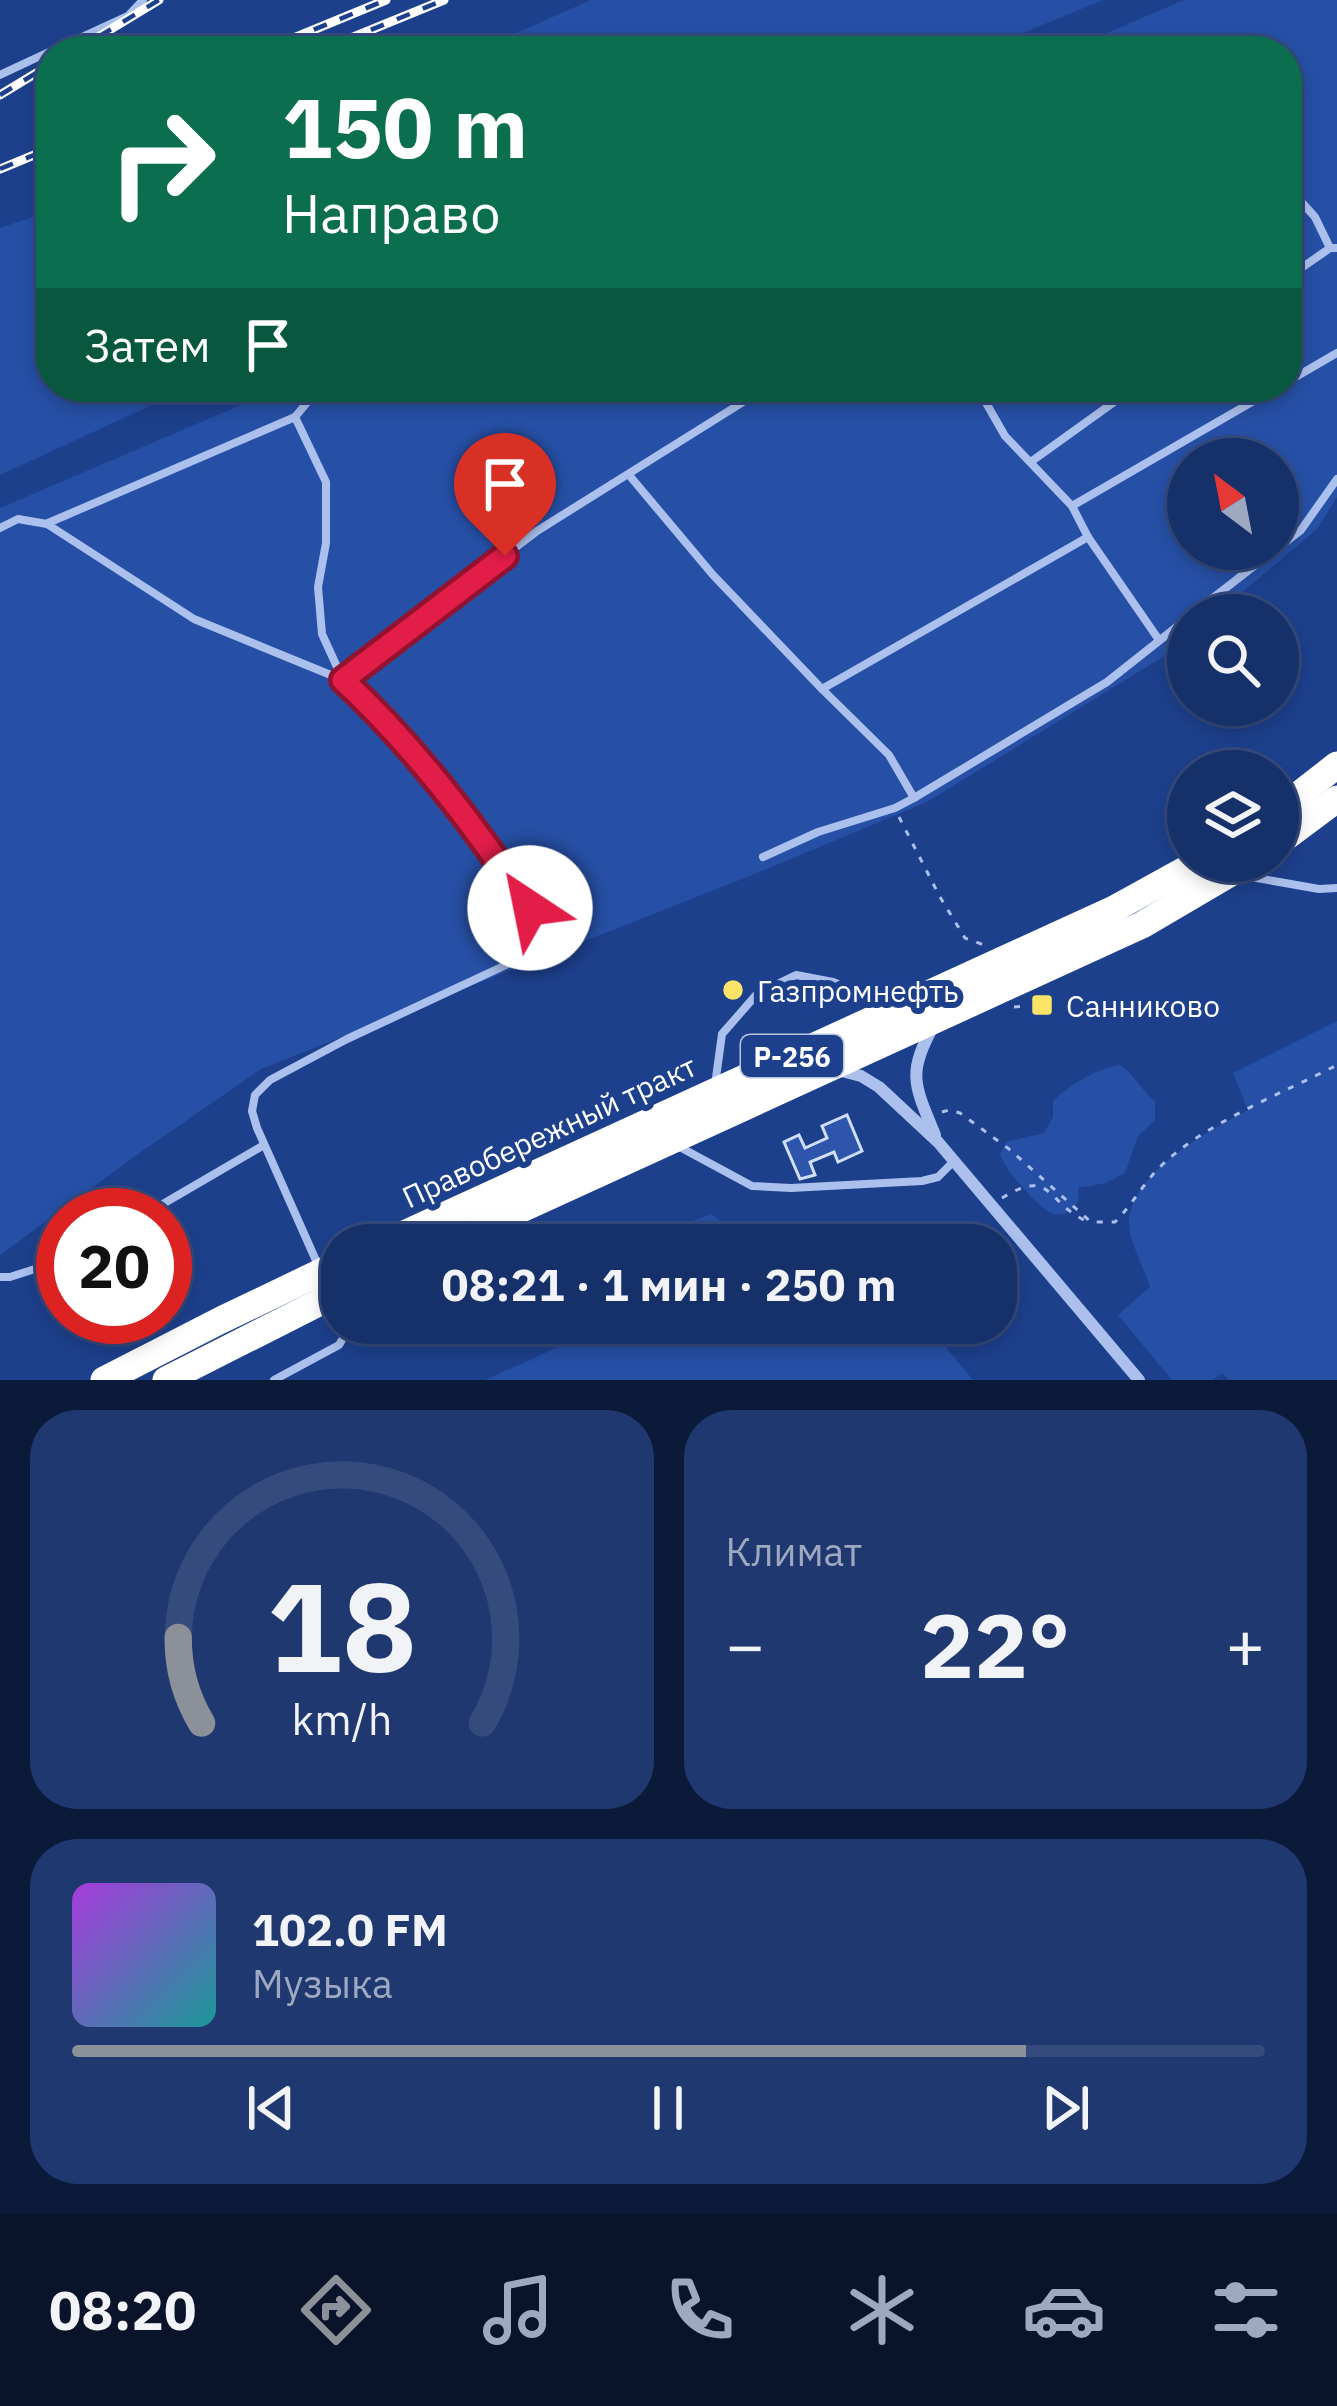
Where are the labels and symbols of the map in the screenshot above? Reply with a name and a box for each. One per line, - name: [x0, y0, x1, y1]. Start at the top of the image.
- pin: [454, 433, 556, 556]
- north arrow: [1167, 438, 1299, 570]
- position arrow: [467, 845, 593, 971]
- place label: Газпромнефть: [757, 971, 959, 1010]
- marker: Газпромнефть: [720, 977, 746, 1003]
- place label: Санниково: [1066, 986, 1220, 1025]
- marker: Санниково: [1029, 992, 1055, 1018]
- road number: Р-256: [741, 1035, 843, 1077]
- street label: Правобережный тракт: [396, 1046, 702, 1216]
- speed limit sign: 20: [36, 1188, 192, 1344]

